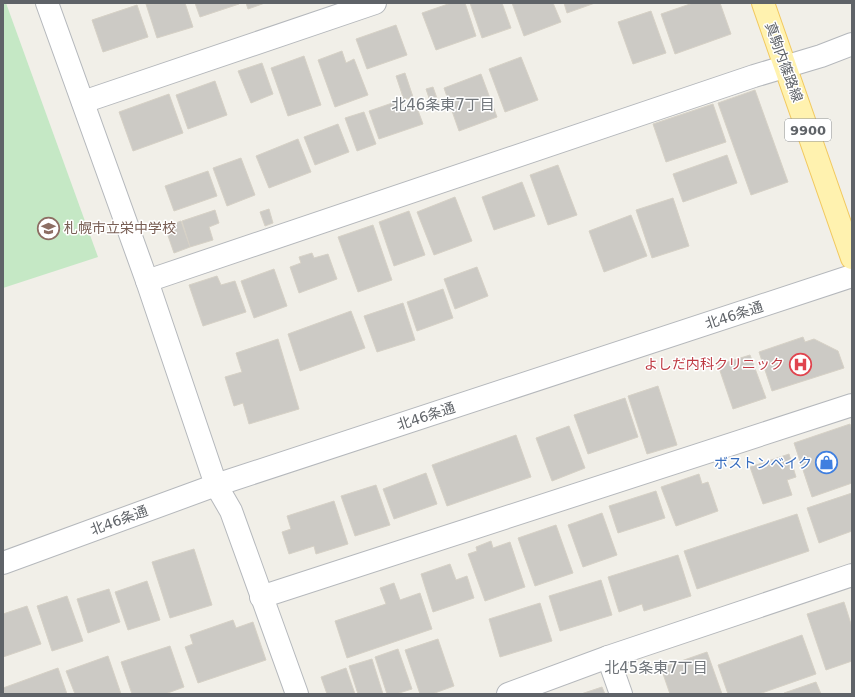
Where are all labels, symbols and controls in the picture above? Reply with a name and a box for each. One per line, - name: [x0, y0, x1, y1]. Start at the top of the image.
- street label: 真駒内篠路線: [762, 20, 806, 104]
- district label: 北46条東7丁目: [391, 96, 495, 114]
- road number: 9900: [785, 119, 831, 141]
- school or university icon: 札幌市立栄中学校: [36, 215, 62, 241]
- place label: 札幌市立栄中学校: [64, 220, 176, 236]
- street label: 北46条通: [703, 298, 765, 332]
- hospital icon: よしだ内科クリニック: [787, 351, 813, 377]
- place label: よしだ内科クリニック: [644, 356, 784, 372]
- street label: 北46条通: [395, 399, 457, 433]
- shop icon: ボストンベイク: [814, 450, 840, 476]
- place label: ボストンベイク: [714, 455, 812, 471]
- street label: 北46条通: [88, 502, 150, 538]
- district label: 北45条東7丁目: [604, 659, 708, 677]

